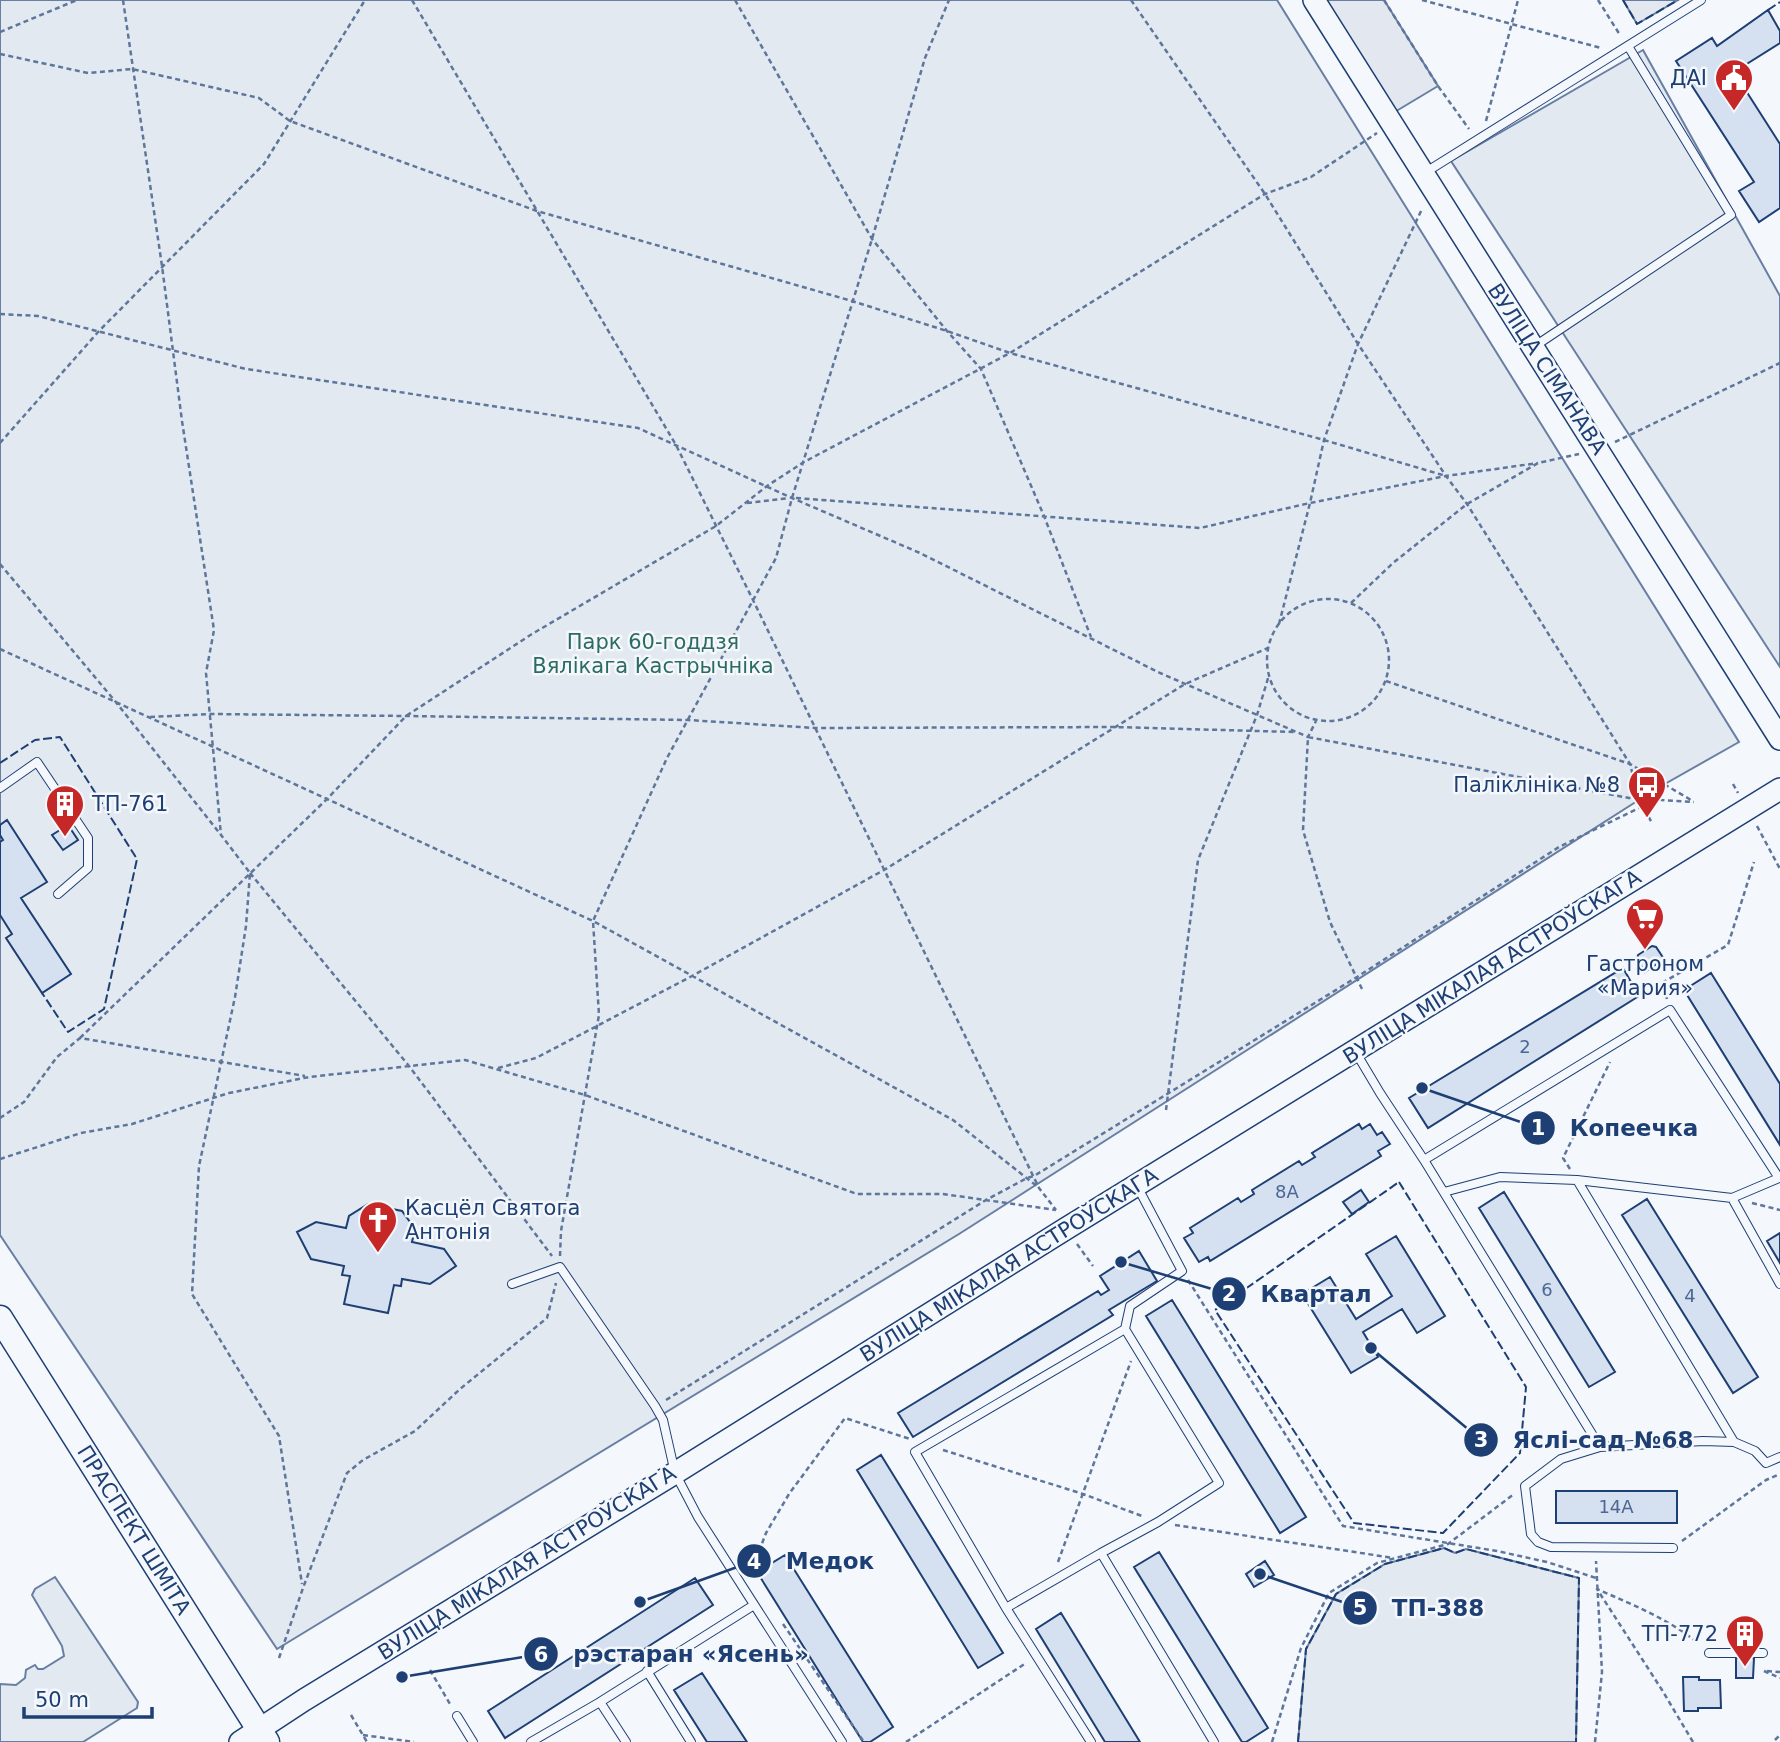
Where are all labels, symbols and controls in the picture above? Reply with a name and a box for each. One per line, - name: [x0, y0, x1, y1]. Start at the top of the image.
- public building icon: ДАІ: [1713, 57, 1755, 112]
- place label: ДАІ: [1670, 66, 1707, 90]
- street label: ВУЛІЦА СІМАНАВА: [1483, 279, 1612, 459]
- park label: Парк 60-годдзя Вялікага Кастрычніка: [532, 630, 774, 678]
- bus stop icon: Паліклініка №8: [1626, 764, 1668, 819]
- place label: Паліклініка №8: [1453, 773, 1620, 797]
- building icon: ТП-761: [44, 783, 86, 838]
- place label: ТП-761: [91, 792, 168, 816]
- street label: ВУЛІЦА МІКАЛАЯ АСТРОЎСКАГА: [1338, 864, 1646, 1069]
- supermarket icon: Гастроном «Мария»: [1624, 896, 1666, 951]
- place label: Гастроном «Мария»: [1586, 952, 1704, 1000]
- house number: 2: [1519, 1036, 1531, 1057]
- callout: Копеечка: [1520, 1106, 1712, 1150]
- text: Копеечка: [1570, 1115, 1698, 1141]
- text: 1: [1531, 1116, 1545, 1140]
- street label: ВУЛІЦА МІКАЛАЯ АСТРОЎСКАГА: [855, 1162, 1163, 1367]
- house number: 8А: [1275, 1181, 1300, 1202]
- place label: Касцёл Святога Антонія: [405, 1196, 580, 1244]
- church icon: Касцёл Святога Антонія: [357, 1199, 399, 1254]
- callout: Квартал: [1211, 1272, 1385, 1316]
- house number: 6: [1541, 1279, 1553, 1300]
- text: Квартал: [1260, 1281, 1372, 1307]
- text: 2: [1222, 1282, 1236, 1306]
- house number: 4: [1684, 1285, 1696, 1306]
- callout: Яслі-сад №68: [1463, 1418, 1707, 1462]
- text: Яслі-сад №68: [1512, 1427, 1694, 1453]
- text: 3: [1474, 1428, 1488, 1452]
- street label: ПРАСПЕКТ ШМІТА: [72, 1441, 196, 1620]
- street label: ВУЛІЦА МІКАЛАЯ АСТРОЎСКАГА: [373, 1460, 681, 1665]
- house number: 14А: [1598, 1496, 1634, 1517]
- callout: Медок: [737, 1539, 888, 1583]
- text: Медок: [786, 1548, 875, 1574]
- text: 4: [747, 1550, 761, 1574]
- callout: ТП-388: [1343, 1586, 1498, 1630]
- text: ТП-388: [1392, 1595, 1484, 1621]
- text: 5: [1353, 1596, 1367, 1620]
- building icon: ТП-772: [1724, 1613, 1766, 1668]
- place label: ТП-772: [1641, 1622, 1718, 1646]
- callout: рэстаран «Ясень»: [524, 1632, 823, 1676]
- text: рэстаран «Ясень»: [573, 1641, 809, 1667]
- text: 6: [534, 1643, 548, 1667]
- scale bar: [24, 1676, 152, 1720]
- text: 50 m: [35, 1688, 89, 1712]

